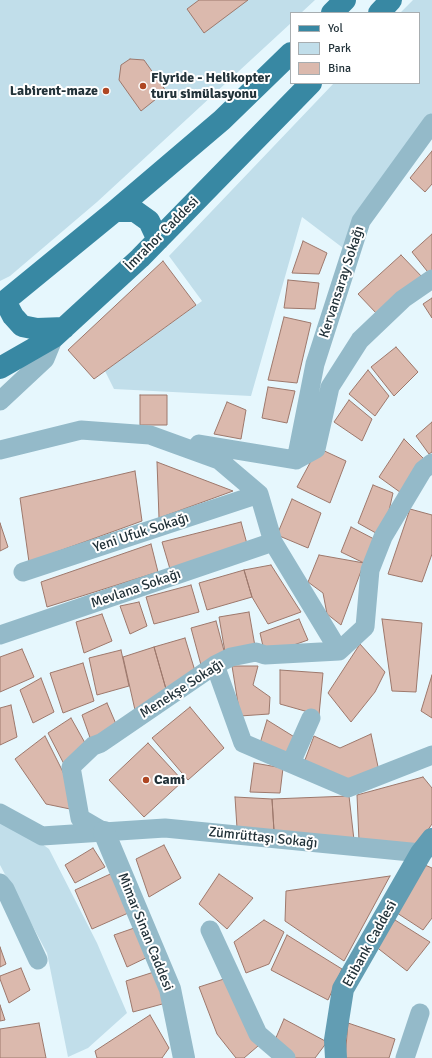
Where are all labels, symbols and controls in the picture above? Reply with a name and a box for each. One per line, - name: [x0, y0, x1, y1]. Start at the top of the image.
- legend: [290, 12, 420, 84]
- text: Yol: [328, 21, 343, 36]
- text: Park: [328, 41, 351, 56]
- text: Bina: [328, 61, 351, 76]
- place label: Flyride - Helikopter turu simülasyonu: [151, 70, 270, 102]
- marker: Flyride - Helikopter turu simülasyonu: [138, 81, 148, 91]
- place label: Labirent-maze: [10, 83, 98, 99]
- marker: Labirent-maze: [101, 86, 111, 96]
- street label: İmrahor Caddesi: [122, 194, 202, 274]
- street label: Kervansaray Sokağı: [316, 224, 368, 340]
- street label: Yeni Ufuk Sokağı: [91, 510, 191, 556]
- street label: Mevlana Sokağı: [89, 566, 183, 612]
- street label: Menekşe Sokağı: [137, 656, 227, 722]
- place label: Cami: [154, 772, 185, 788]
- marker: Cami: [141, 775, 151, 785]
- street label: Zümrüttaşı Sokağı: [208, 824, 318, 852]
- street label: Mimar Sinan Caddesi: [114, 871, 176, 993]
- street label: Etibank Caddesi: [339, 898, 401, 990]

